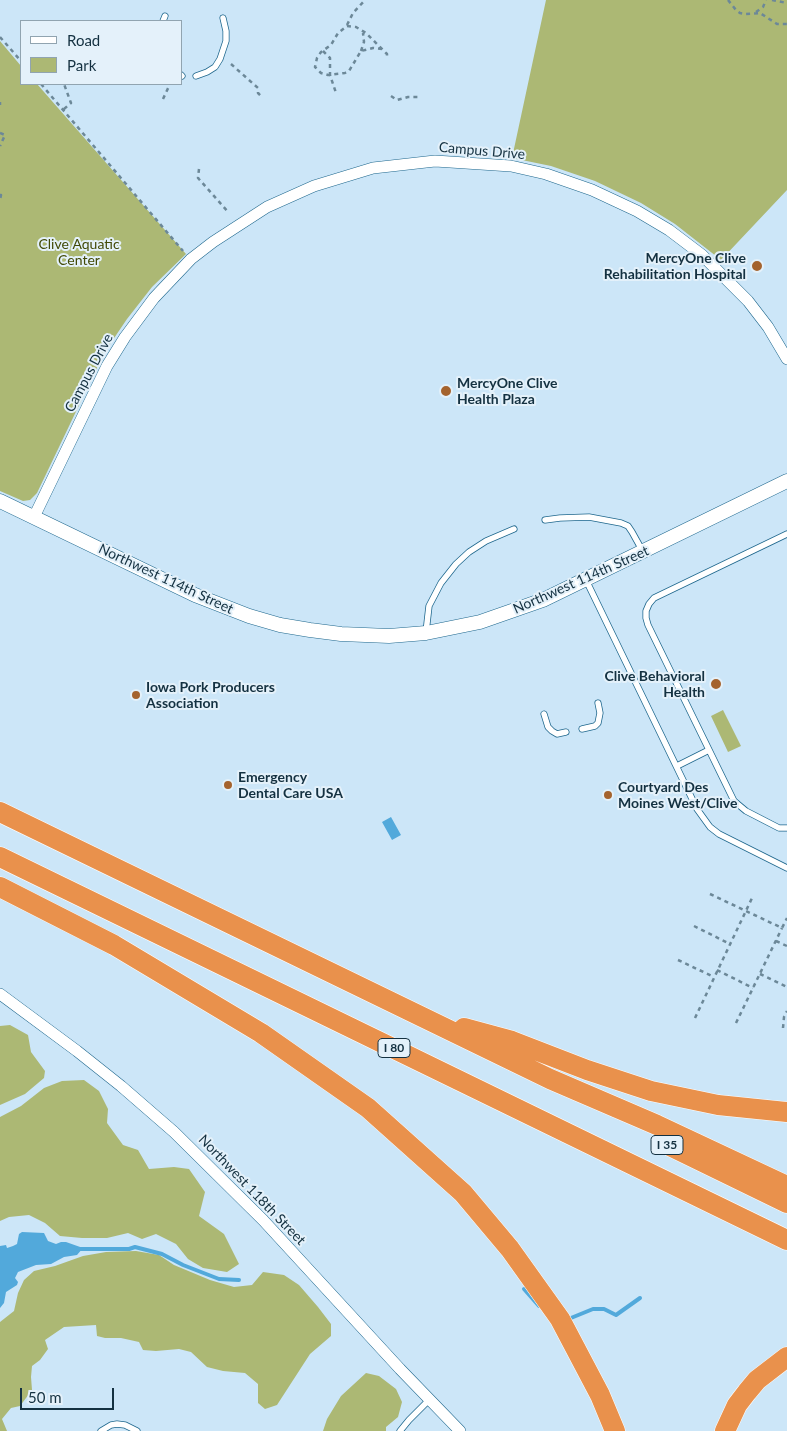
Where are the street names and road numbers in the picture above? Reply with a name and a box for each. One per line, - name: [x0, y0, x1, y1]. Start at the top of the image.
- street label: Campus Drive: [438, 139, 526, 163]
- street label: Campus Drive: [61, 331, 117, 415]
- street label: Northwest 114th Street: [96, 540, 236, 618]
- street label: Northwest 114th Street: [510, 542, 652, 618]
- road number: I 80: [378, 1038, 410, 1058]
- street label: Northwest 118th Street: [195, 1131, 309, 1249]
- road number: I 35: [651, 1136, 683, 1154]

